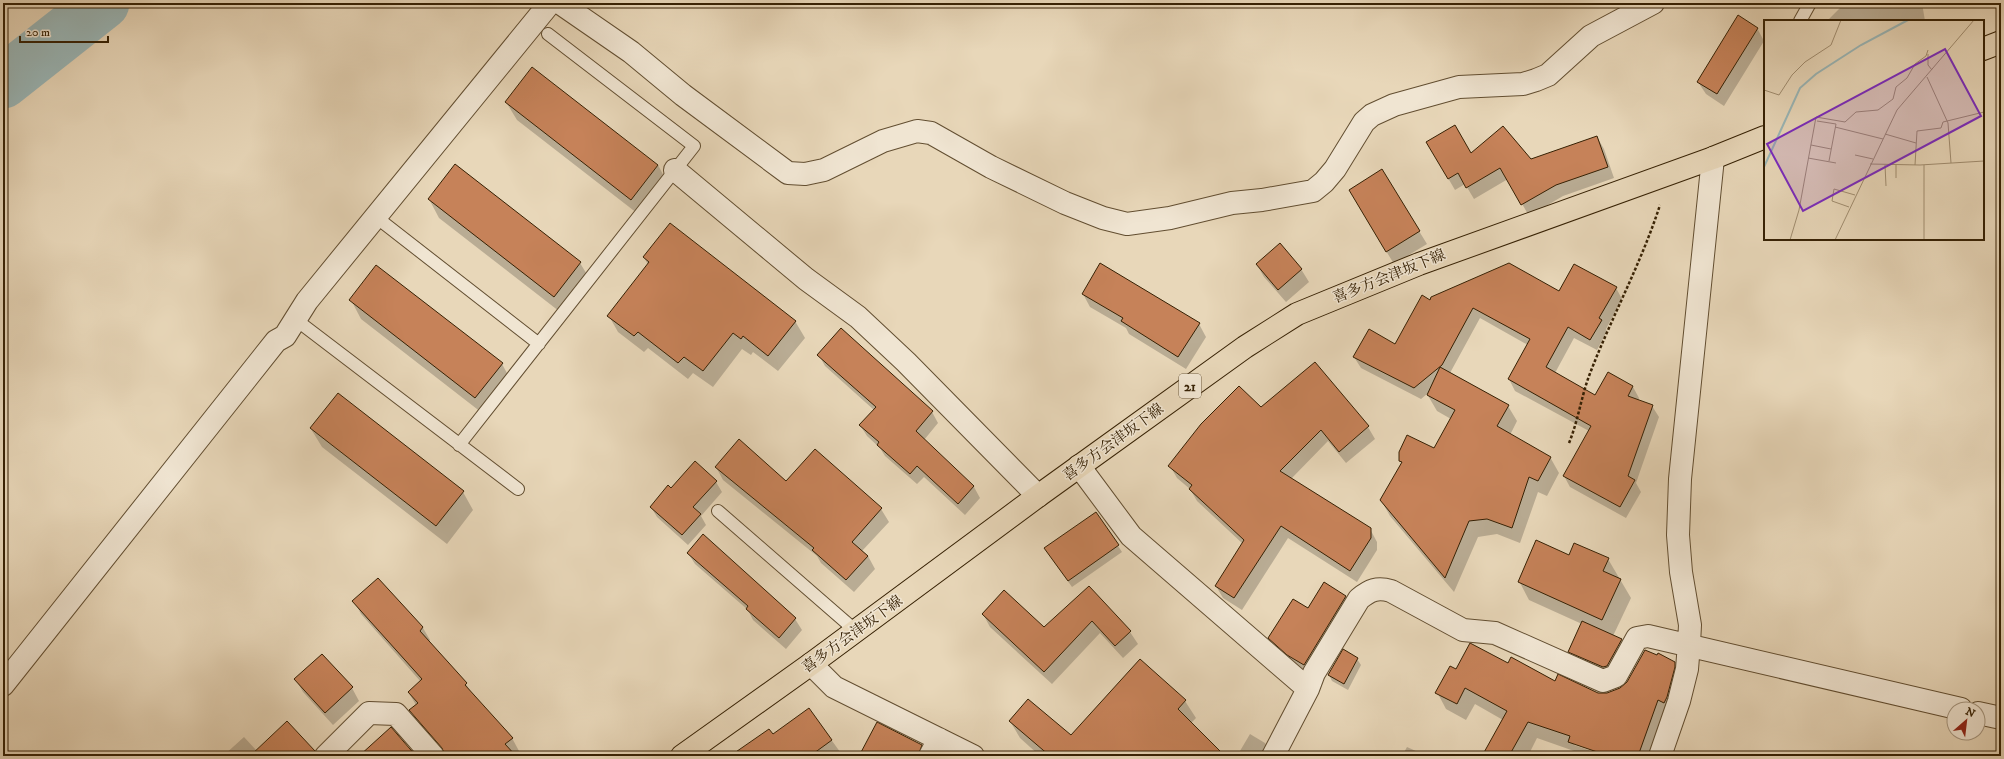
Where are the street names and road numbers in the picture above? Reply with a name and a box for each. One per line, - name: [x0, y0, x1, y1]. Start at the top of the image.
- street label: 喜多方会津坂下線: [1330, 245, 1448, 308]
- road number: 21: [1179, 374, 1201, 398]
- street label: 喜多方会津坂下線: [1059, 399, 1167, 485]
- street label: 喜多方会津坂下線: [798, 591, 906, 677]

